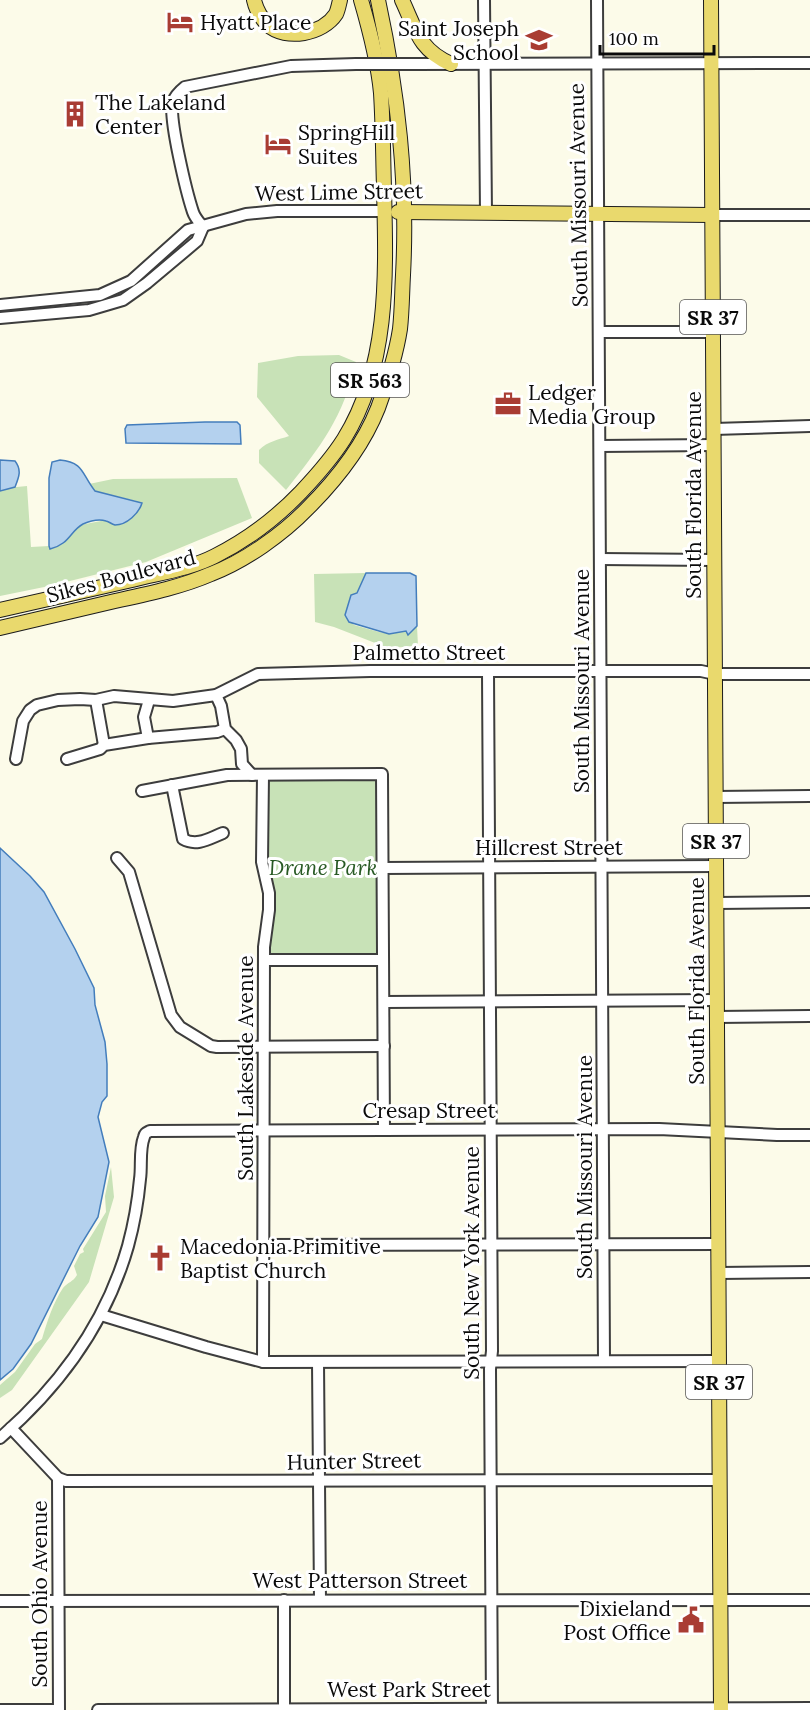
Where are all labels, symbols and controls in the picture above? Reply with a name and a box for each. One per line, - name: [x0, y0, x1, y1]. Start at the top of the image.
- hotel icon: Hyatt Place: [165, 7, 195, 37]
- place label: Hyatt Place: [200, 9, 311, 36]
- place label: Saint Joseph School: [398, 15, 519, 66]
- scale bar: [600, 18, 714, 56]
- school or university icon: Saint Joseph School: [524, 25, 554, 55]
- text: 100 m: [609, 27, 659, 50]
- street label: South Missouri Avenue: [563, 83, 593, 307]
- place label: The Lakeland Center: [95, 89, 226, 140]
- building icon: The Lakeland Center: [60, 99, 90, 129]
- place label: SpringHill Suites: [298, 119, 395, 170]
- hotel icon: SpringHill Suites: [263, 129, 293, 159]
- street label: West Lime Street: [255, 177, 424, 207]
- road number: SR 37: [680, 300, 746, 334]
- road number: SR 563: [331, 363, 409, 397]
- place label: Ledger Media Group: [528, 379, 656, 430]
- office icon: Ledger Media Group: [493, 389, 523, 419]
- street label: South Florida Avenue: [680, 391, 707, 599]
- street label: Sikes Boulevard: [44, 543, 198, 609]
- street label: South Missouri Avenue: [568, 569, 595, 793]
- street label: Palmetto Street: [353, 639, 506, 666]
- road number: SR 37: [683, 824, 749, 858]
- street label: Hillcrest Street: [475, 834, 624, 861]
- park label: Drane Park: [269, 854, 377, 881]
- street label: South Florida Avenue: [683, 877, 710, 1085]
- street label: South Lakeside Avenue: [232, 955, 259, 1181]
- street label: South Missouri Avenue: [571, 1055, 598, 1279]
- street label: Cresap Street: [362, 1097, 496, 1124]
- street label: South New York Avenue: [458, 1146, 485, 1380]
- place label: Macedonia Primitive Baptist Church: [180, 1233, 381, 1284]
- church icon: Macedonia Primitive Baptist Church: [145, 1243, 175, 1273]
- road number: SR 37: [686, 1365, 752, 1399]
- street label: Hunter Street: [286, 1446, 422, 1476]
- street label: South Ohio Avenue: [26, 1500, 53, 1688]
- street label: West Patterson Street: [253, 1567, 468, 1594]
- place label: Dixieland Post Office: [563, 1595, 671, 1646]
- public building icon: Dixieland Post Office: [676, 1605, 706, 1635]
- street label: West Park Street: [327, 1676, 492, 1703]

